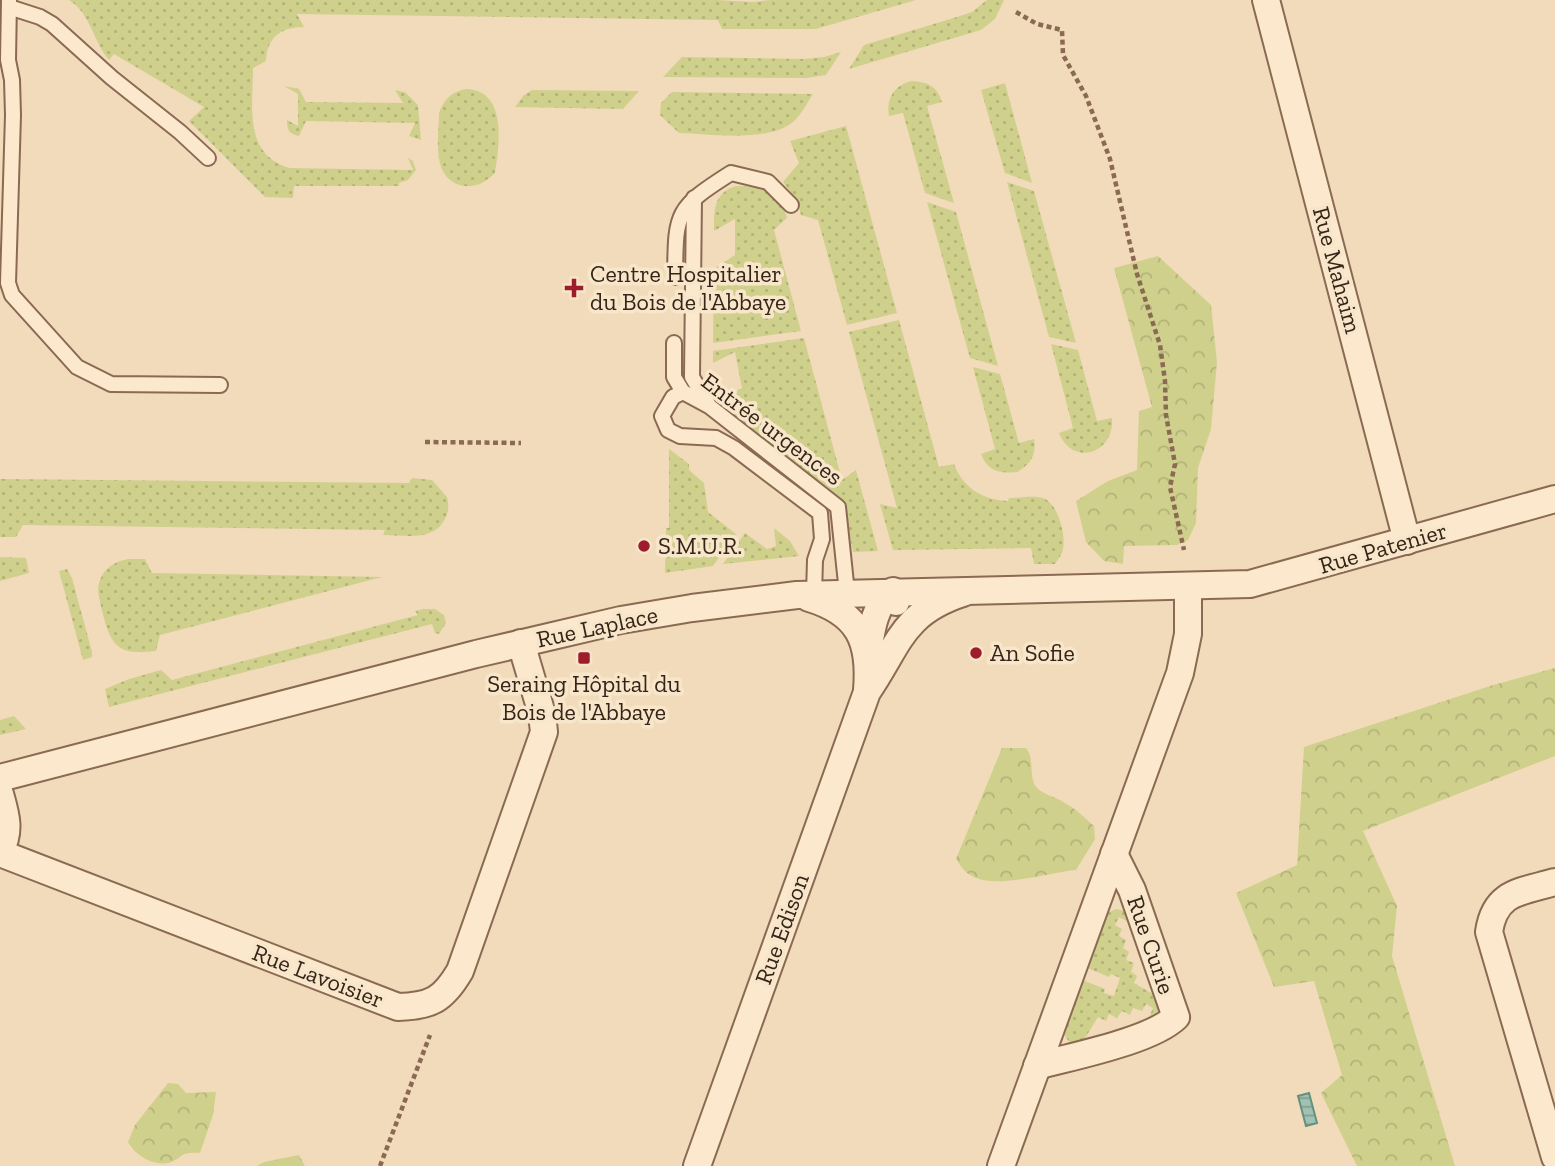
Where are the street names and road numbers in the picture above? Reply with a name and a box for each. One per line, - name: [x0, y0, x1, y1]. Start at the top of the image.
- street label: Rue Mahaim: [1307, 203, 1368, 337]
- street label: Entrée urgences: [696, 366, 849, 491]
- street label: Rue Patenier: [1315, 515, 1450, 580]
- street label: Rue Laplace: [534, 600, 660, 654]
- street label: Rue Edison: [748, 869, 815, 988]
- street label: Rue Curie: [1121, 892, 1182, 998]
- street label: Rue Lavoisier: [248, 937, 388, 1014]

